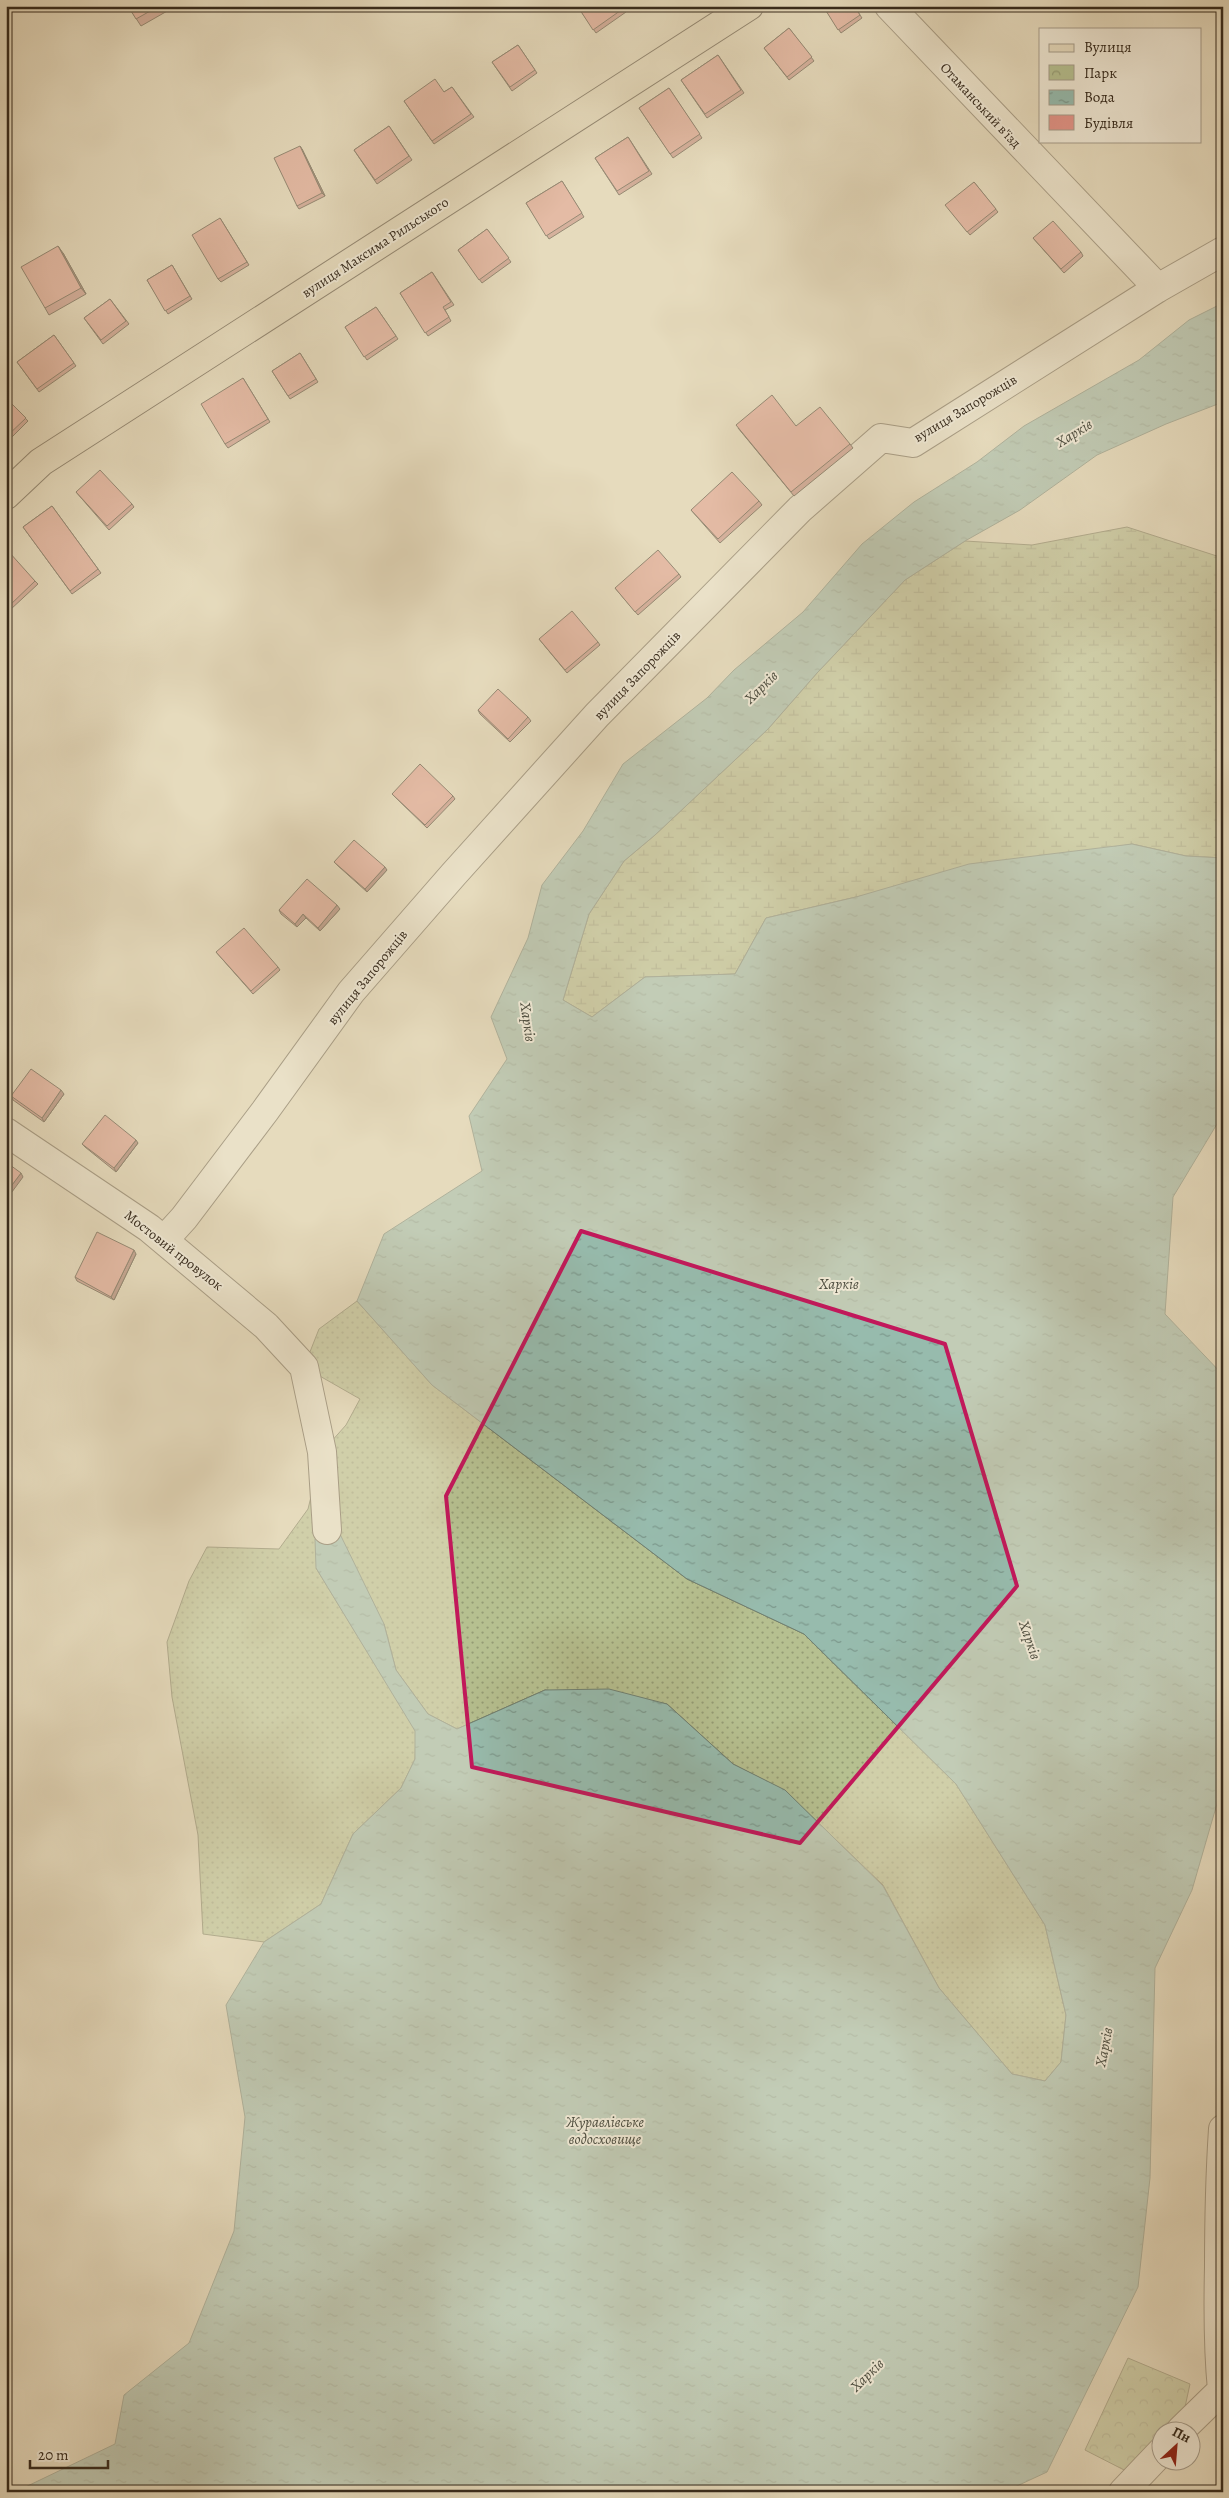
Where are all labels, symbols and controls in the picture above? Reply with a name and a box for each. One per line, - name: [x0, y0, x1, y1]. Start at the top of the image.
- legend: [1039, 28, 1202, 142]
- text: Вулиця: [1084, 37, 1131, 57]
- street label: Отаманський в'їзд: [936, 58, 1025, 152]
- text: Парк: [1084, 63, 1117, 83]
- text: Вода: [1084, 87, 1115, 107]
- text: Будівля: [1084, 113, 1133, 133]
- street label: вулиця Максима Рильського: [298, 193, 452, 302]
- street label: вулиця Запорожців: [910, 370, 1021, 447]
- water label: Харків: [1051, 414, 1096, 453]
- street label: вулиця Запорожців: [590, 626, 685, 724]
- water label: Харків: [739, 666, 782, 709]
- street label: вулиця Запорожців: [323, 925, 412, 1029]
- water label: Харків: [515, 1000, 541, 1043]
- street label: Мостовий провулок: [120, 1206, 227, 1295]
- water label: Харків: [818, 1274, 859, 1294]
- water label: Харків: [1014, 1617, 1046, 1662]
- water label: Харків: [1090, 2025, 1118, 2069]
- water label: Журавлівське водосховище: [565, 2112, 645, 2149]
- water label: Харків: [845, 2354, 888, 2397]
- north arrow: [1152, 2420, 1202, 2470]
- text: Пн: [1169, 2422, 1194, 2447]
- scale bar: [30, 2438, 108, 2470]
- text: 20 m: [38, 2445, 69, 2465]

